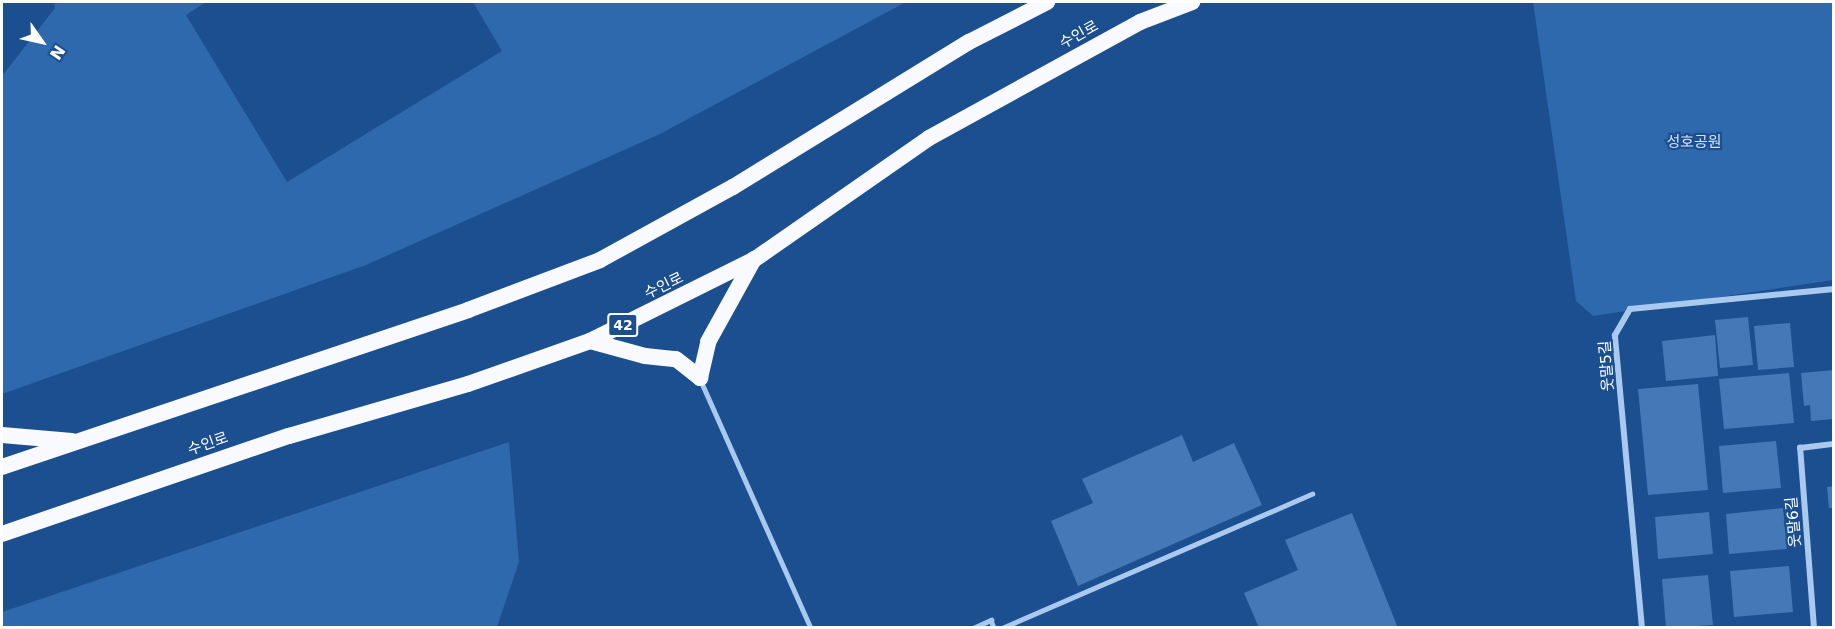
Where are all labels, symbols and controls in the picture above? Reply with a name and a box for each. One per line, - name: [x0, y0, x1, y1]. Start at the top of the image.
- north arrow: [12, 12, 72, 72]
- street label: 수인로: [1057, 17, 1101, 53]
- text: N: [46, 41, 69, 63]
- park label: 성호공원: [1666, 134, 1722, 152]
- street label: 수인로: [641, 269, 687, 303]
- road number: 42: [606, 314, 640, 336]
- street label: 웃말5길: [1596, 340, 1618, 392]
- street label: 수인로: [185, 429, 231, 459]
- street label: 웃말6길: [1783, 496, 1805, 548]

